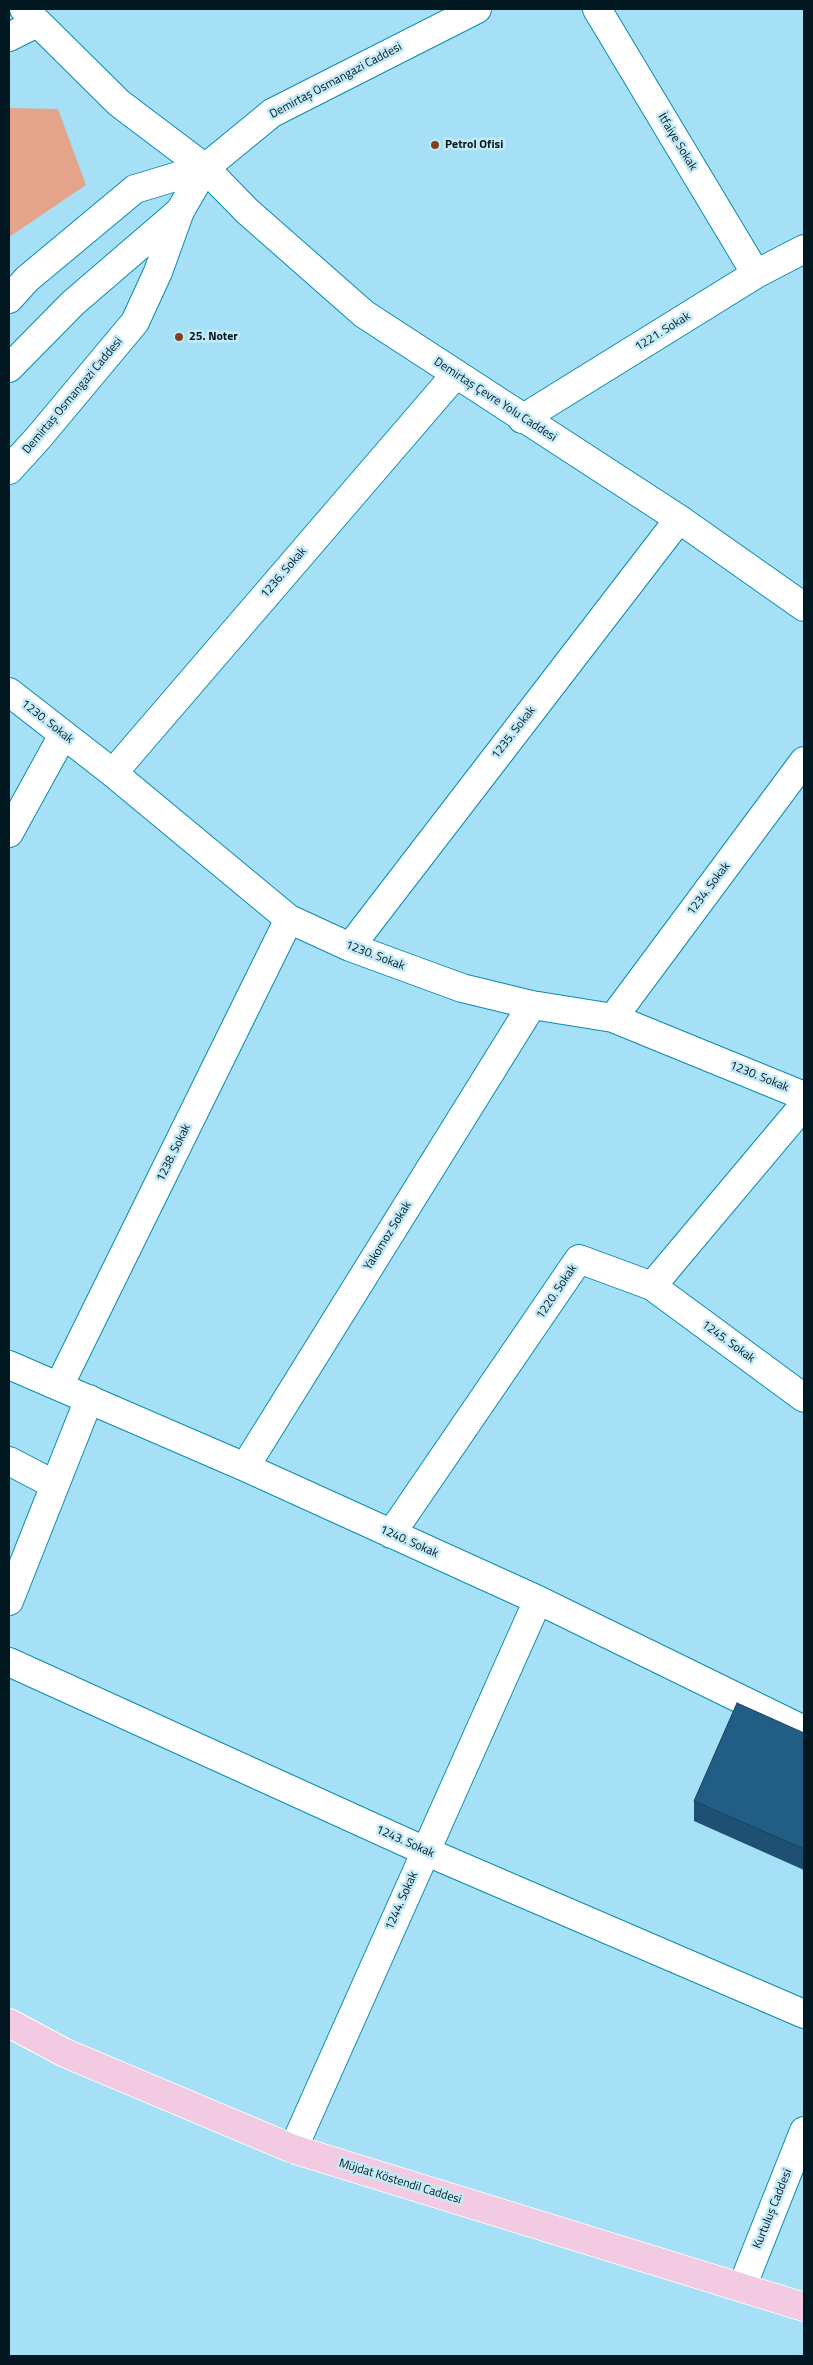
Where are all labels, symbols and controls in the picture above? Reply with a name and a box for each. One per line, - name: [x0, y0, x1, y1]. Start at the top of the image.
- street label: Demirtaş Osmangazi Caddesi: [268, 40, 404, 122]
- street label: İtfaiye Sokak: [654, 111, 700, 173]
- place label: Petrol Ofisi: [445, 138, 503, 152]
- marker: Petrol Ofisi: [429, 139, 441, 151]
- street label: 1221. Sokak: [633, 309, 693, 355]
- place label: 25. Noter: [189, 330, 238, 344]
- marker: 25. Noter: [173, 331, 185, 343]
- street label: Demirtaş Osmangazi Caddesi: [20, 335, 126, 457]
- street label: Demirtaş Çevre Yolu Caddesi: [431, 355, 559, 445]
- street label: 1236. Sokak: [258, 545, 310, 601]
- street label: 1230. Sokak: [18, 697, 76, 747]
- street label: 1235. Sokak: [489, 704, 539, 762]
- street label: 1234. Sokak: [684, 860, 734, 918]
- street label: 1230. Sokak: [343, 938, 407, 974]
- street label: 1230. Sokak: [727, 1059, 791, 1095]
- street label: 1238. Sokak: [154, 1122, 194, 1184]
- street label: Yakomoz Sokak: [361, 1199, 415, 1273]
- street label: 1220. Sokak: [534, 1262, 580, 1322]
- street label: 1245. Sokak: [699, 1318, 757, 1366]
- street label: 1240. Sokak: [378, 1523, 440, 1561]
- street label: 1243. Sokak: [374, 1823, 436, 1861]
- street label: 1244. Sokak: [383, 1870, 421, 1932]
- street label: Müjdat Köstendil Caddesi: [337, 2156, 463, 2208]
- street label: Kurtuluş Caddesi: [750, 2167, 796, 2251]

